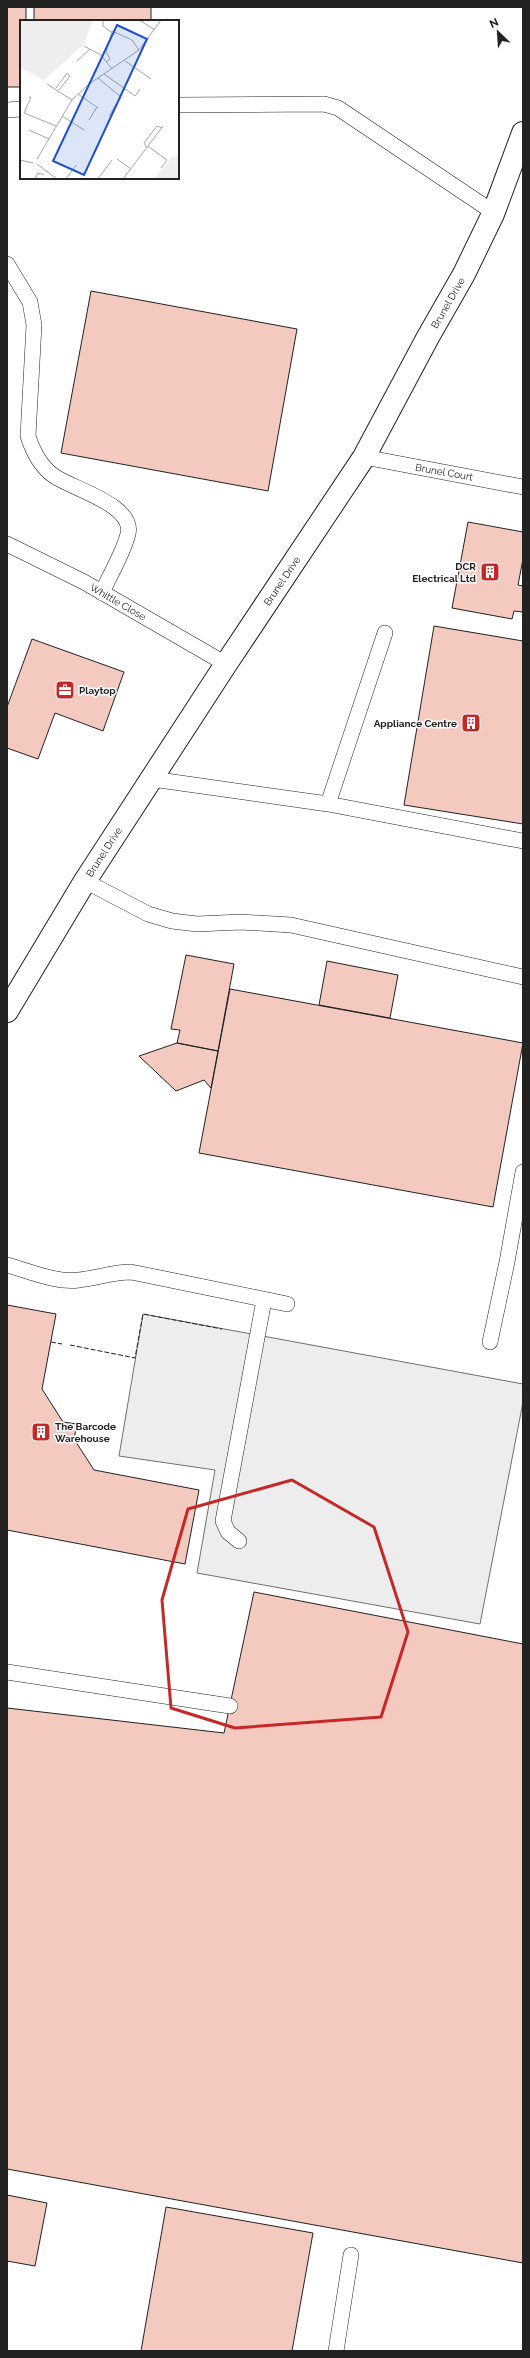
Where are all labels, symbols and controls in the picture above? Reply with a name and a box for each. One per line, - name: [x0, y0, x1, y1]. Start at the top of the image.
- north arrow: [478, 12, 518, 52]
- text: N: [487, 16, 501, 31]
- inset map: [20, 20, 179, 179]
- street label: Brunel Drive: [429, 276, 467, 330]
- street label: Brunel Court: [414, 462, 474, 483]
- street label: Brunel Drive: [262, 554, 302, 608]
- place label: DCR Electrical Ltd: [412, 561, 477, 584]
- building icon: DCR Electrical Ltd: [479, 561, 501, 583]
- street label: Whittle Close: [88, 582, 148, 622]
- office icon: Playtop: [54, 679, 76, 701]
- place label: Playtop: [79, 685, 116, 696]
- building icon: Appliance Centre: [460, 712, 482, 734]
- place label: Appliance Centre: [374, 718, 457, 729]
- street label: Brunel Drive: [84, 825, 124, 879]
- building icon: The Barcode Warehouse: [30, 1421, 52, 1443]
- place label: The Barcode Warehouse: [55, 1421, 116, 1444]

